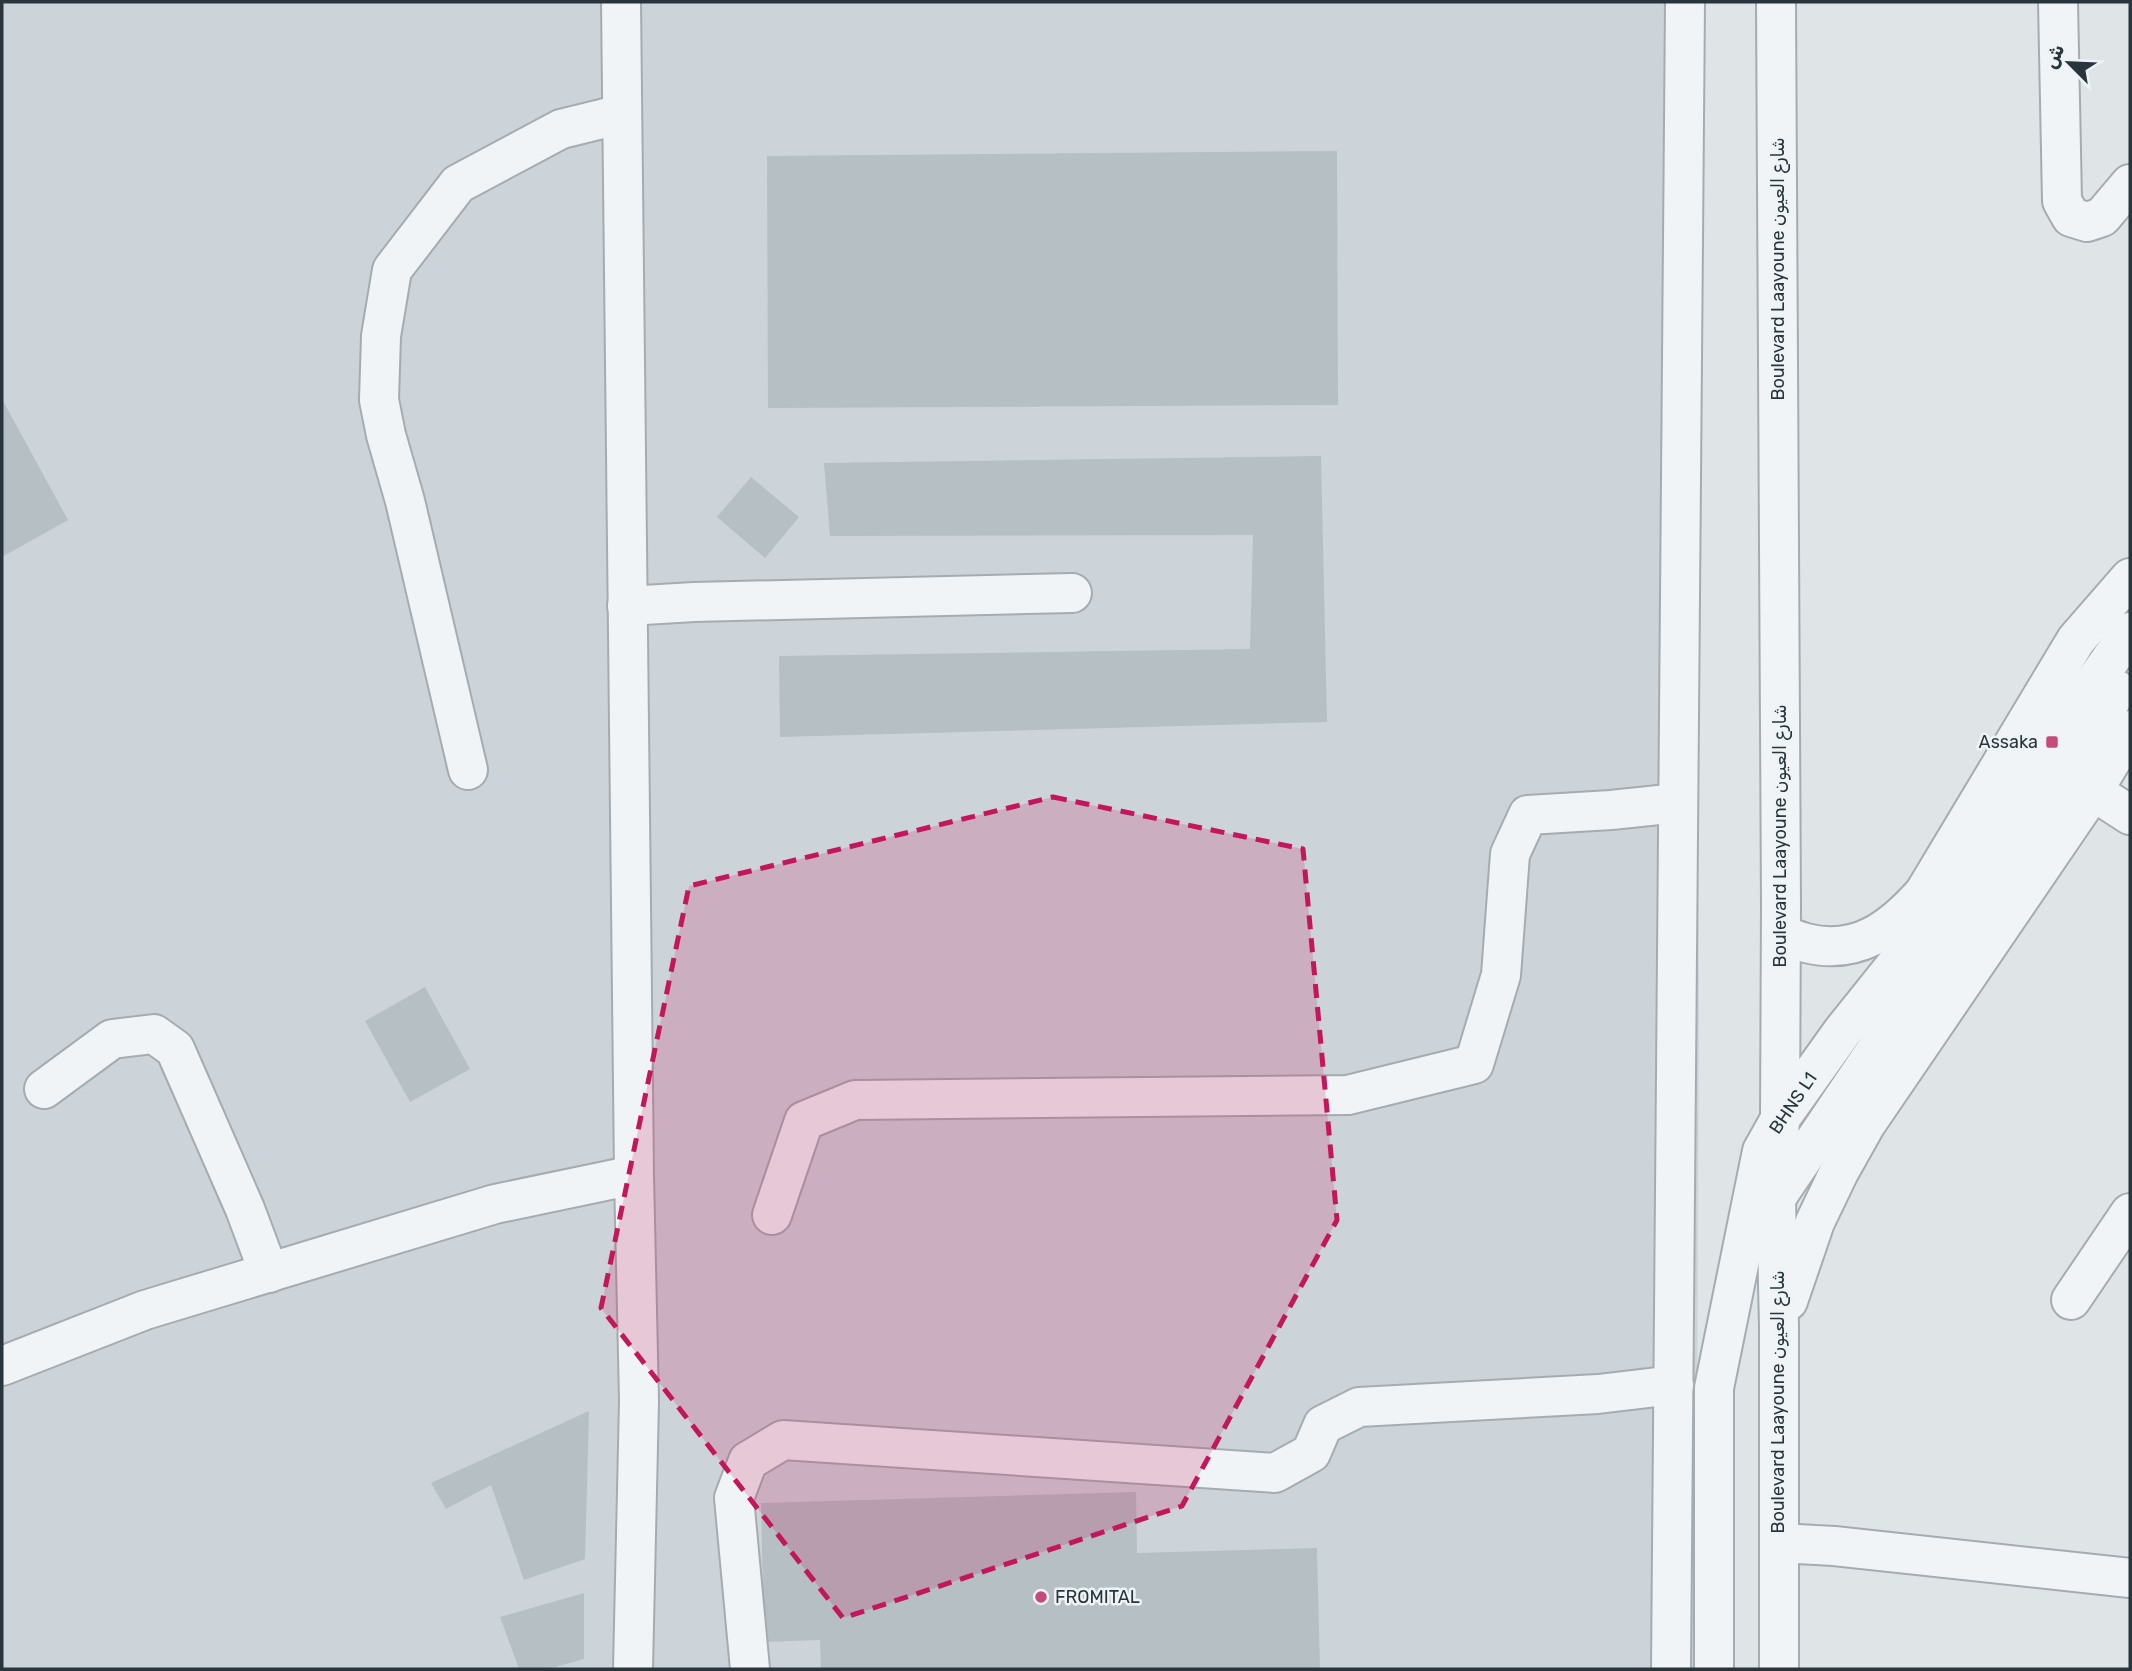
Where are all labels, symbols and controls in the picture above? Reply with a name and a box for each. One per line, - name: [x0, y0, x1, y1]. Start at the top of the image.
- north arrow: [2034, 28, 2104, 98]
- text: ش: [2039, 41, 2069, 72]
- street label: Boulevard Laayoune شارع العيون: [1767, 137, 1790, 401]
- street label: Boulevard Laayoune شارع العيون: [1769, 704, 1792, 968]
- place label: Assaka: [1979, 731, 2038, 753]
- marker: Assaka: [2044, 734, 2060, 750]
- street label: BHNS L1: [1764, 1068, 1822, 1138]
- street label: Boulevard Laayoune شارع العيون: [1767, 1270, 1790, 1534]
- place label: FROMITAL: [1055, 1586, 1140, 1608]
- marker: FROMITAL: [1033, 1589, 1049, 1605]

